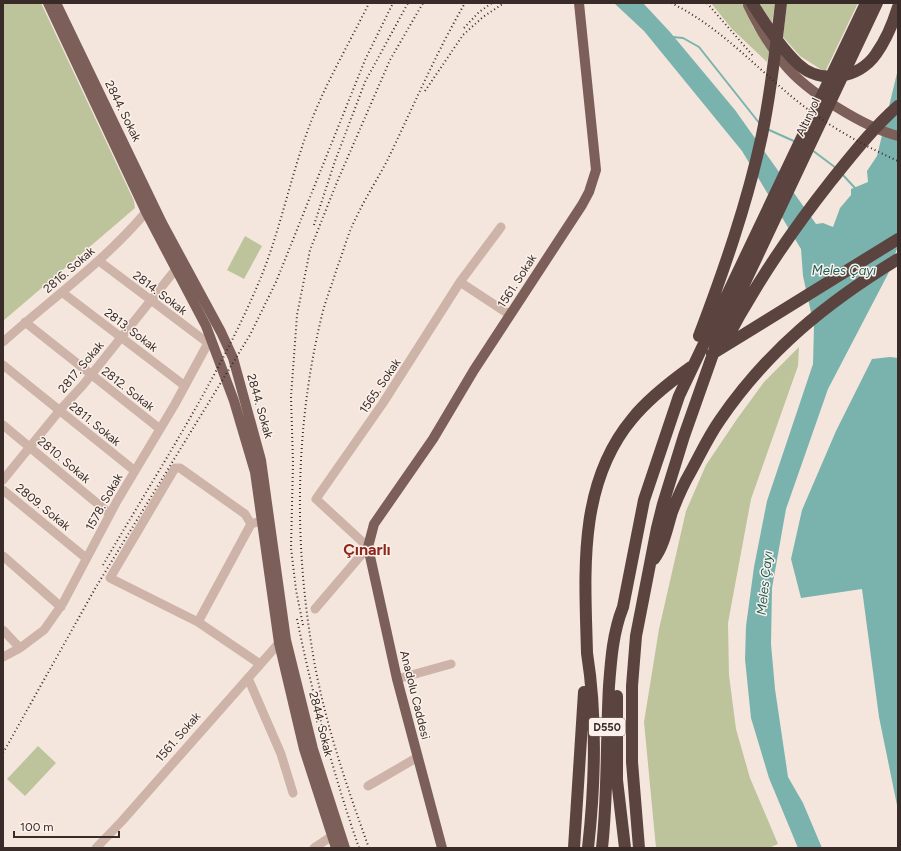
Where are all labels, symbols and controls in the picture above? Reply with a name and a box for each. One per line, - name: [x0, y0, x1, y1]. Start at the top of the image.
- street label: 2844. Sokak: [102, 78, 144, 144]
- street label: Altınyol: [793, 96, 823, 138]
- street label: 2816. Sokak: [41, 244, 98, 296]
- street label: 1561. Sokak: [495, 251, 540, 310]
- water label: Meles Çayı: [812, 263, 876, 278]
- street label: 2814. Sokak: [130, 268, 190, 318]
- street label: 2813. Sokak: [102, 305, 161, 355]
- street label: 2817. Sokak: [55, 338, 107, 396]
- street label: 1565. Sokak: [357, 356, 404, 416]
- street label: 2812. Sokak: [99, 364, 157, 414]
- street label: 2844. Sokak: [244, 372, 276, 440]
- street label: 2811. Sokak: [67, 399, 123, 449]
- street label: 2810. Sokak: [35, 434, 93, 486]
- street label: 1578. Sokak: [83, 471, 126, 533]
- street label: 2809. Sokak: [13, 481, 73, 533]
- district label: Çınarlı: [343, 540, 391, 559]
- water label: Meles Çayı: [754, 550, 775, 616]
- street label: Anadolu Caddesi: [397, 649, 433, 741]
- street label: 2844. Sokak: [306, 690, 336, 758]
- street label: 1561. Sokak: [153, 709, 203, 765]
- road number: D550: [589, 718, 625, 736]
- scale bar: [14, 813, 119, 839]
- text: 100 m: [20, 820, 54, 834]

